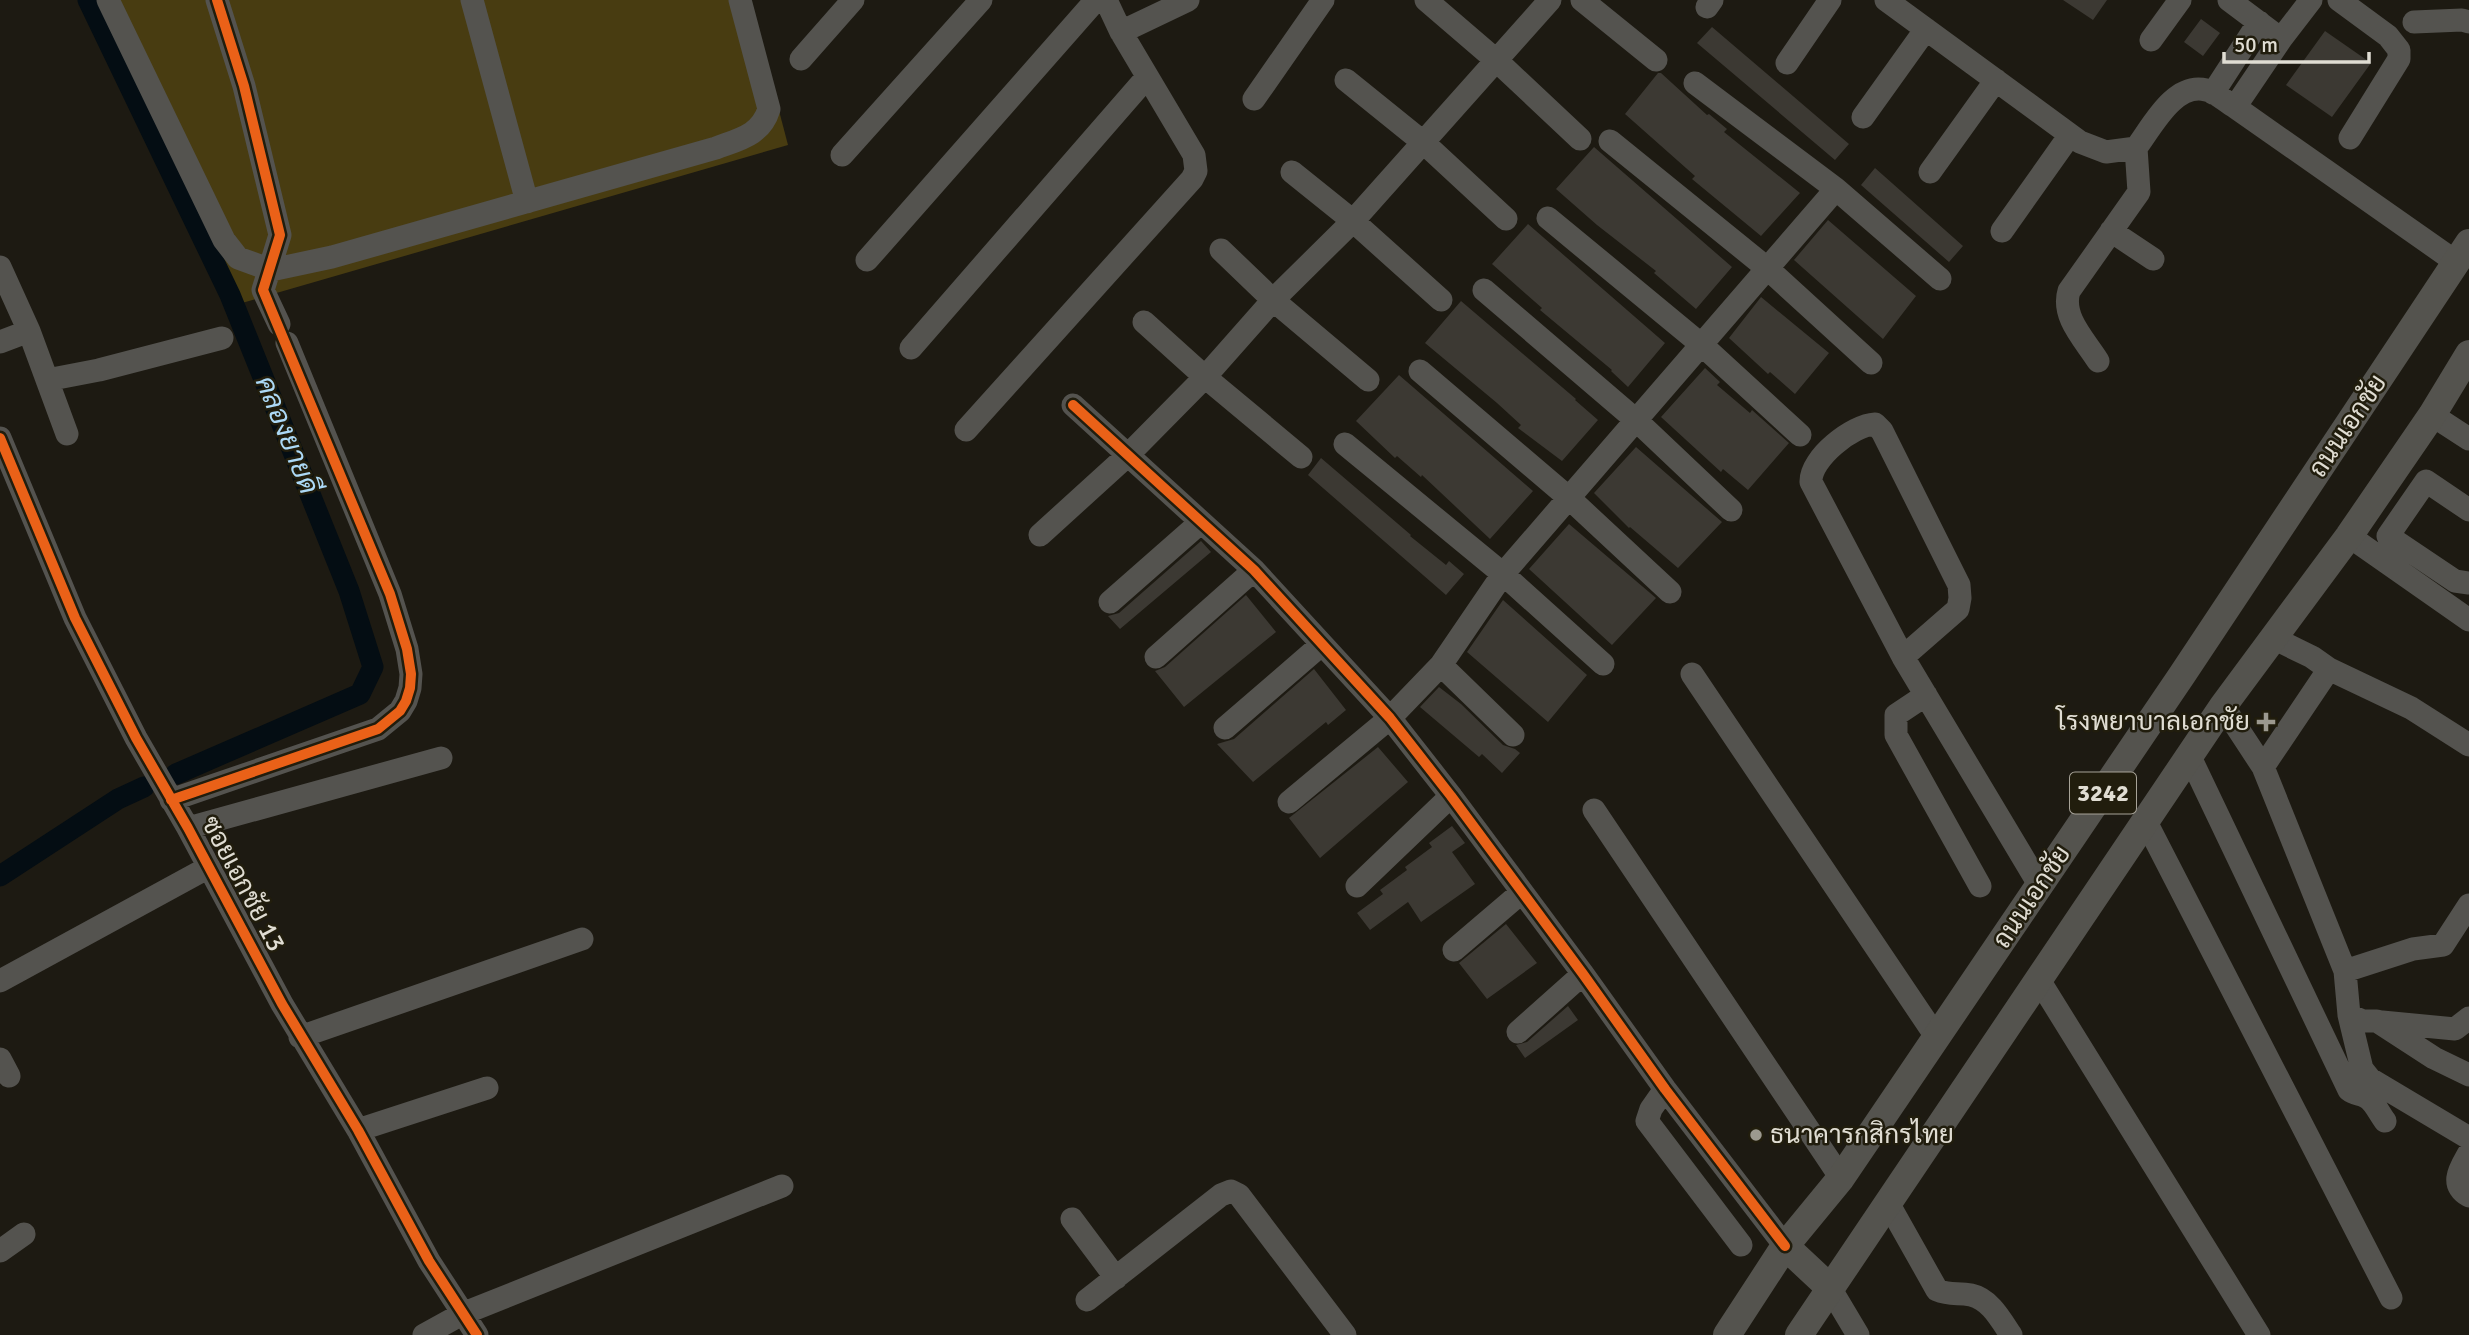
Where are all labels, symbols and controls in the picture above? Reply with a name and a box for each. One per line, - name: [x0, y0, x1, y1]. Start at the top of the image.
- scale bar: [2224, 21, 2369, 65]
- text: 50 m: [2234, 32, 2278, 58]
- street label: ถนนเอกชัย: [2301, 368, 2394, 484]
- water label: คลองยายดี: [248, 370, 329, 501]
- place label: โรงพยาบาลเอกชัย: [2054, 705, 2250, 738]
- marker: โรงพยาบาลเอกชัย: [2256, 712, 2276, 732]
- road number: 3242: [2070, 772, 2136, 814]
- street label: ซอยเอกชัย 13: [194, 810, 293, 957]
- street label: ถนนเอกชัย: [1985, 839, 2078, 955]
- place label: ธนาคารกสิกรไทย: [1770, 1118, 1954, 1151]
- marker: ธนาคารกสิกรไทย: [1748, 1127, 1764, 1143]

